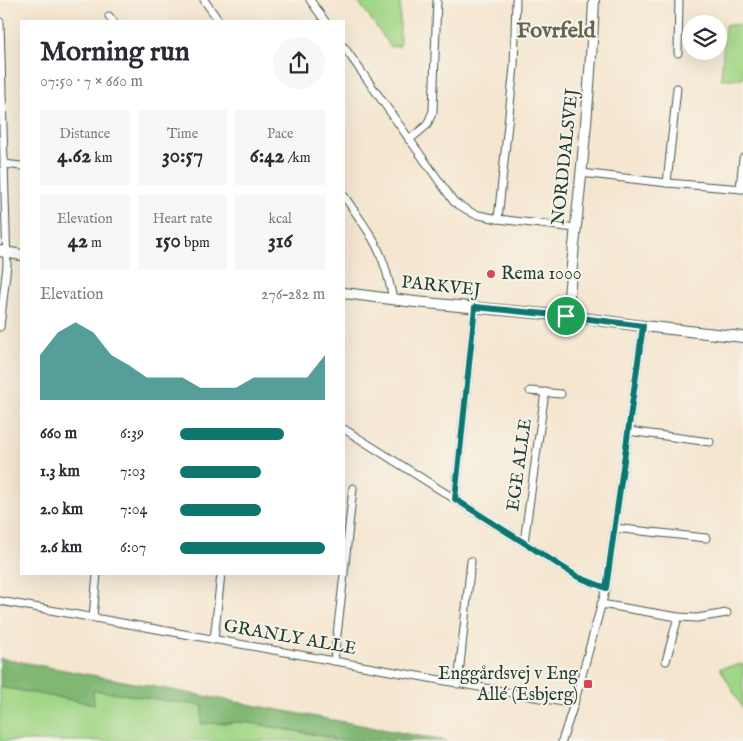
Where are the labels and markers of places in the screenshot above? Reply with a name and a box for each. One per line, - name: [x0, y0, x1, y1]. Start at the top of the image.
- place label: Rema 1000: [501, 263, 582, 286]
- marker: Rema 1000: [485, 268, 497, 280]
- pin: [545, 295, 587, 337]
- place label: Enggårdsvej v Eng Allé (Esbjerg): [438, 663, 578, 707]
- marker: Enggårdsvej v Eng Allé (Esbjerg): [582, 678, 594, 690]

